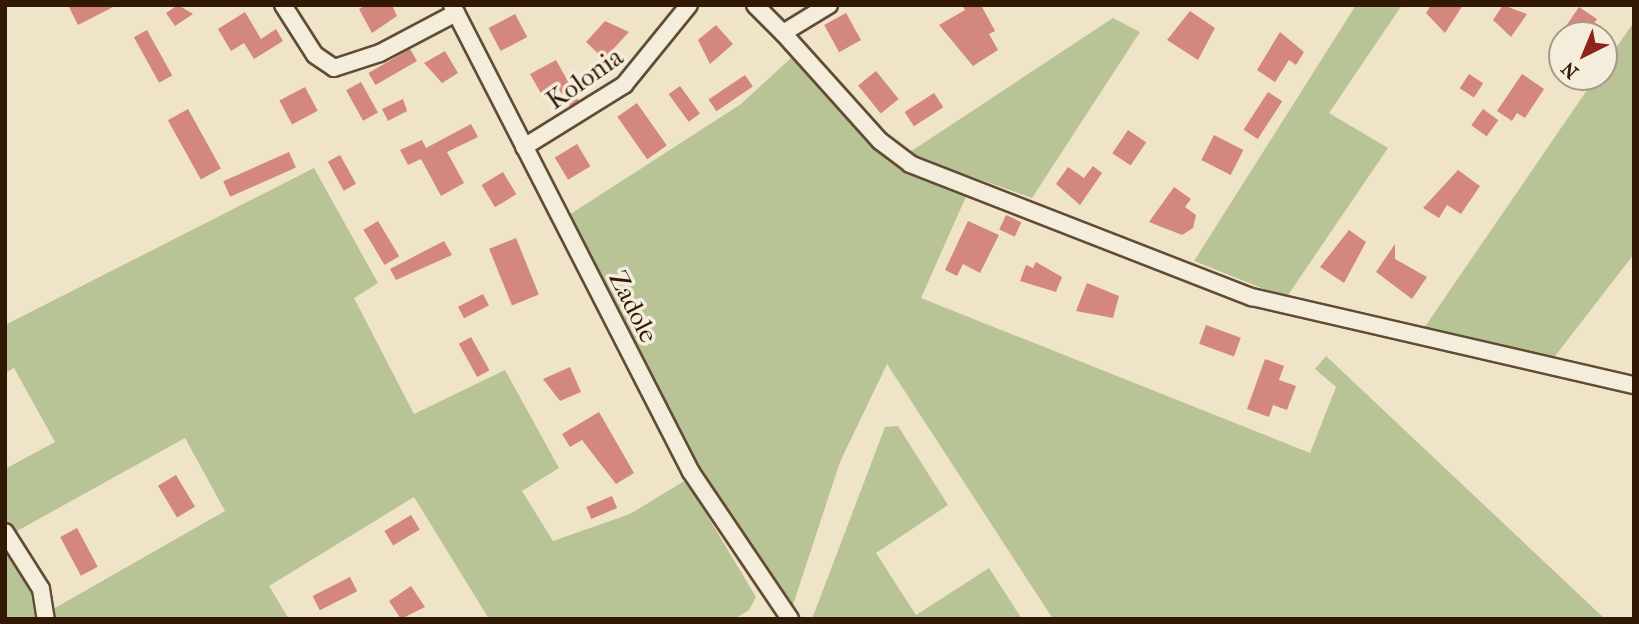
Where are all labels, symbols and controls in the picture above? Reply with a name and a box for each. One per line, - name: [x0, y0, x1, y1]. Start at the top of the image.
- north arrow: [1548, 21, 1618, 91]
- street label: Kolonia: [541, 41, 629, 117]
- text: N: [1557, 57, 1583, 83]
- street label: Zadole: [602, 266, 664, 348]

